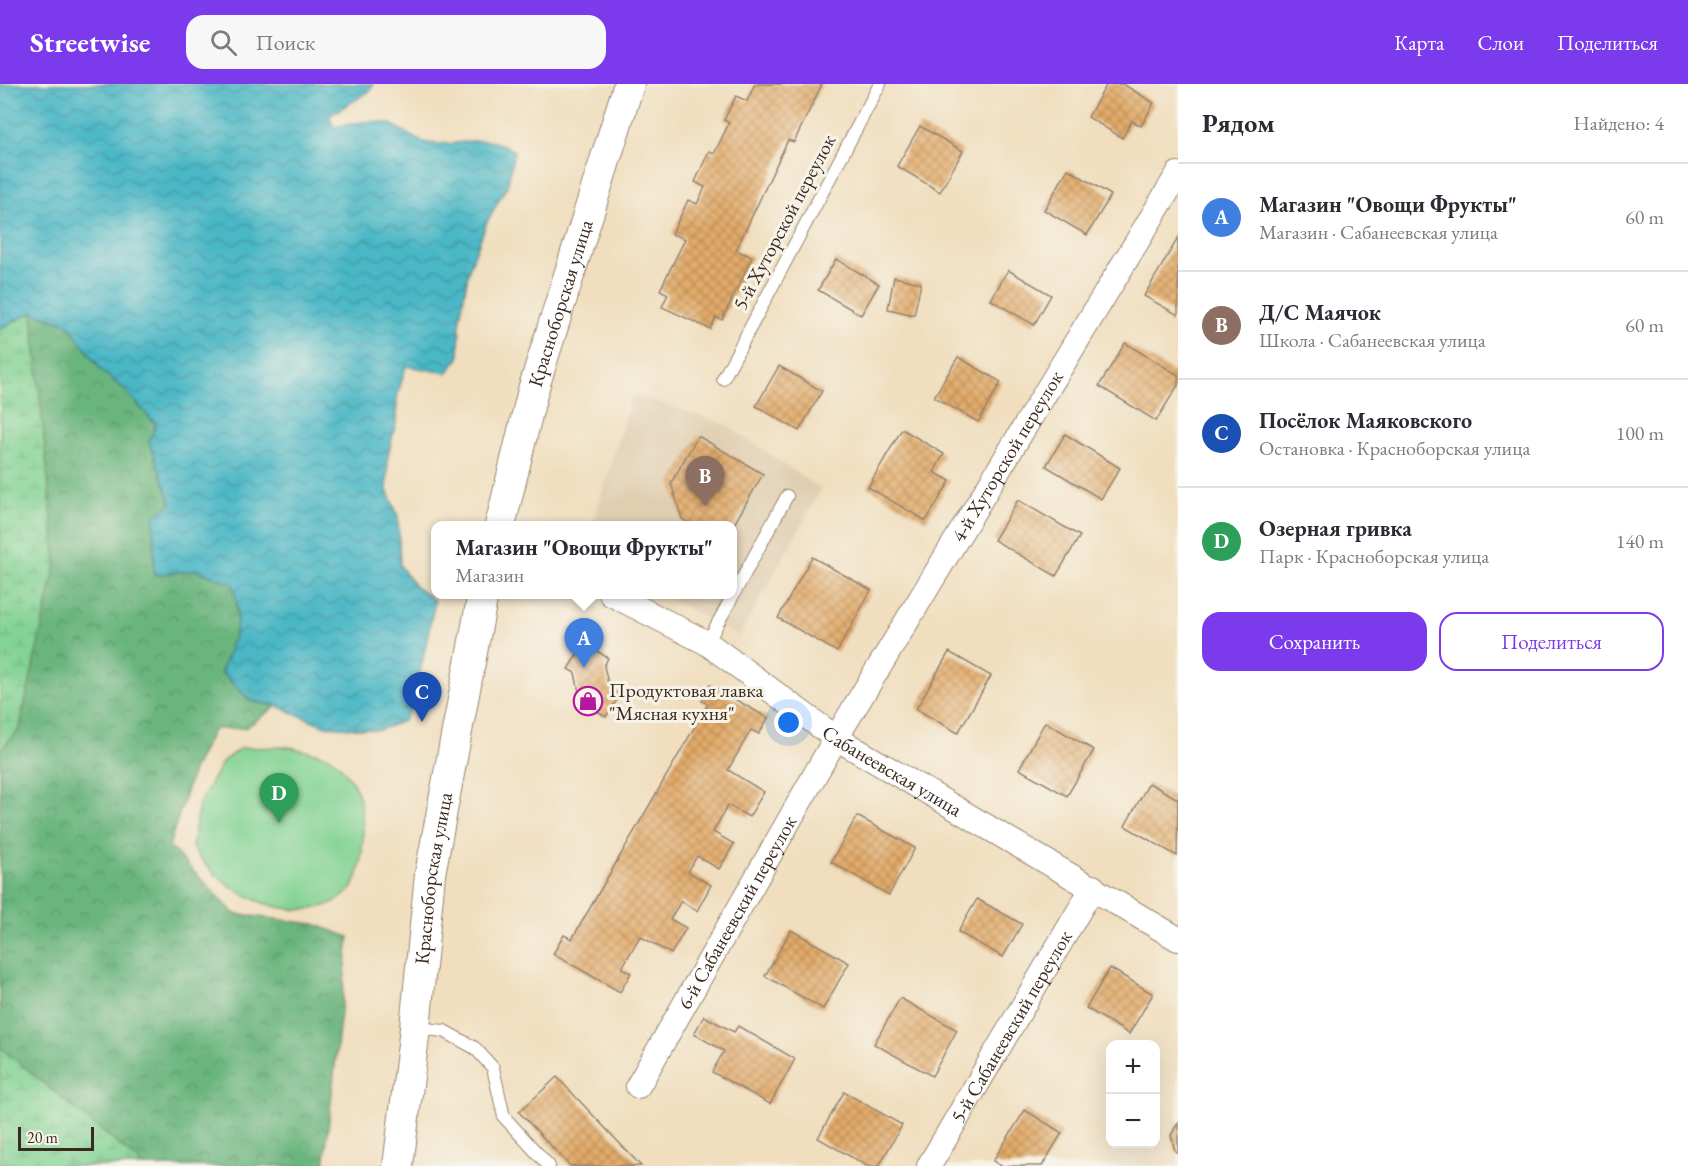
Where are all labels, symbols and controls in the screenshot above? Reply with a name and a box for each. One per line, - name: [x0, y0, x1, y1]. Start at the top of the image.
- search box: [186, 15, 606, 69]
- text: Streetwise: [30, 24, 150, 60]
- icon: search: [207, 26, 240, 59]
- text: Поиск: [255, 28, 315, 57]
- text: Карта: [1394, 29, 1444, 56]
- text: Слои: [1477, 29, 1524, 56]
- text: Поделиться: [1557, 29, 1658, 56]
- text: Рядом: [1202, 106, 1275, 140]
- text: Найдено: 4: [1573, 110, 1664, 136]
- street label: 5-й Хуторской переулок: [727, 129, 842, 314]
- text: Магазин "Овощи Фрукты": [1259, 190, 1517, 219]
- text: A: [1214, 204, 1229, 230]
- text: 60 m: [1625, 204, 1664, 230]
- street label: Красноборская улица: [522, 216, 599, 390]
- text: Магазин · Сабанеевская улица: [1259, 219, 1498, 245]
- text: Д/С Маячок: [1259, 298, 1381, 327]
- text: B: [1215, 312, 1228, 338]
- text: 60 m: [1625, 312, 1664, 338]
- text: Школа · Сабанеевская улица: [1259, 327, 1486, 353]
- street label: 4-й Хуторской переулок: [945, 365, 1069, 547]
- text: Посёлок Маяковского: [1259, 406, 1472, 435]
- text: C: [1214, 420, 1229, 446]
- text: 100 m: [1616, 420, 1664, 446]
- text: Остановка · Красноборская улица: [1259, 435, 1530, 461]
- pin: B: [686, 456, 724, 506]
- text: Озерная гривка: [1259, 514, 1412, 543]
- popup: [431, 521, 737, 599]
- text: D: [1214, 528, 1229, 554]
- text: 140 m: [1616, 528, 1664, 554]
- text: Магазин "Овощи Фрукты": [455, 533, 713, 562]
- text: Парк · Красноборская улица: [1259, 543, 1489, 569]
- text: Магазин: [455, 562, 524, 588]
- button: Сохранить: [1202, 612, 1427, 671]
- button: Поделиться: [1439, 612, 1664, 671]
- pin: A: [564, 618, 604, 668]
- pin: C: [402, 672, 442, 722]
- place label: Продуктовая лавка "Мясная кухня": [609, 677, 764, 726]
- shop icon: Продуктовая лавка "Мясная кухня": [572, 685, 604, 717]
- your location: [774, 708, 803, 737]
- street label: Сабанеевская улица: [817, 719, 967, 822]
- pin: D: [260, 774, 298, 823]
- street label: Красноборская улица: [408, 790, 458, 966]
- street label: 6-й Сабанеевский переулок: [671, 810, 803, 1014]
- street label: 5-й Сабанеевский переулок: [944, 925, 1078, 1127]
- map controls: [1106, 1040, 1160, 1148]
- button: +: [1106, 1040, 1160, 1094]
- button: −: [1106, 1094, 1160, 1148]
- scale bar: [18, 1124, 94, 1152]
- text: 20 m: [27, 1127, 58, 1148]

